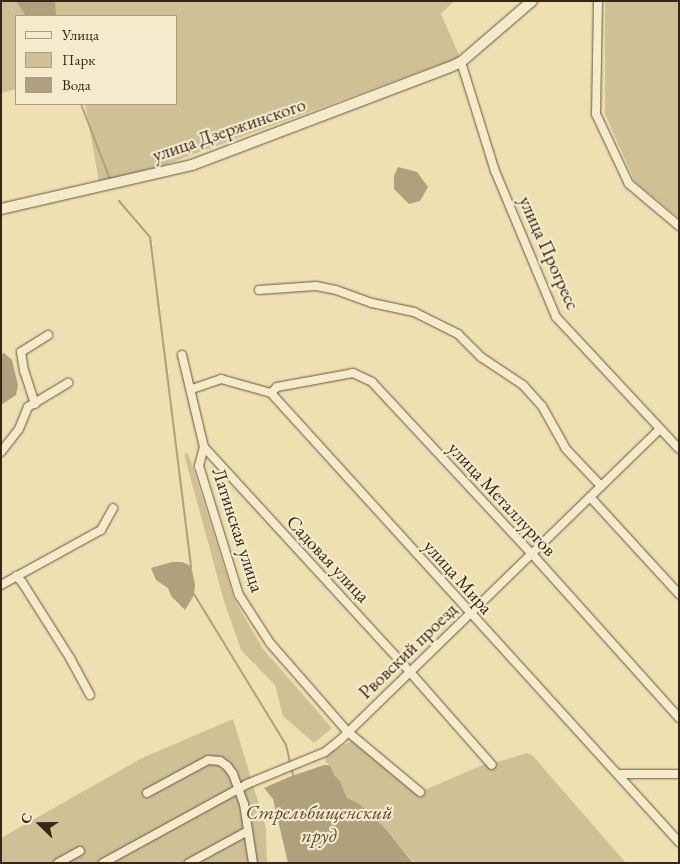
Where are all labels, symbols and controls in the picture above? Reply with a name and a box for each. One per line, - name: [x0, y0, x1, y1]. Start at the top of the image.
- legend: [15, 15, 178, 105]
- text: Улица: [62, 25, 99, 44]
- text: Парк: [62, 50, 95, 69]
- text: Вода: [62, 75, 91, 94]
- street label: улица Дзержинского: [149, 93, 309, 167]
- street label: улица Прогресс: [514, 193, 584, 313]
- street label: улица Металлургов: [443, 437, 561, 561]
- street label: Латинская улица: [207, 465, 269, 595]
- street label: Садовая улица: [282, 510, 374, 608]
- street label: улица Мира: [419, 535, 497, 619]
- street label: Рвовский проезд: [354, 598, 462, 704]
- north arrow: [15, 799, 65, 849]
- water label: Стрельбищенский пруд: [246, 801, 392, 848]
- text: С: [16, 810, 36, 826]

